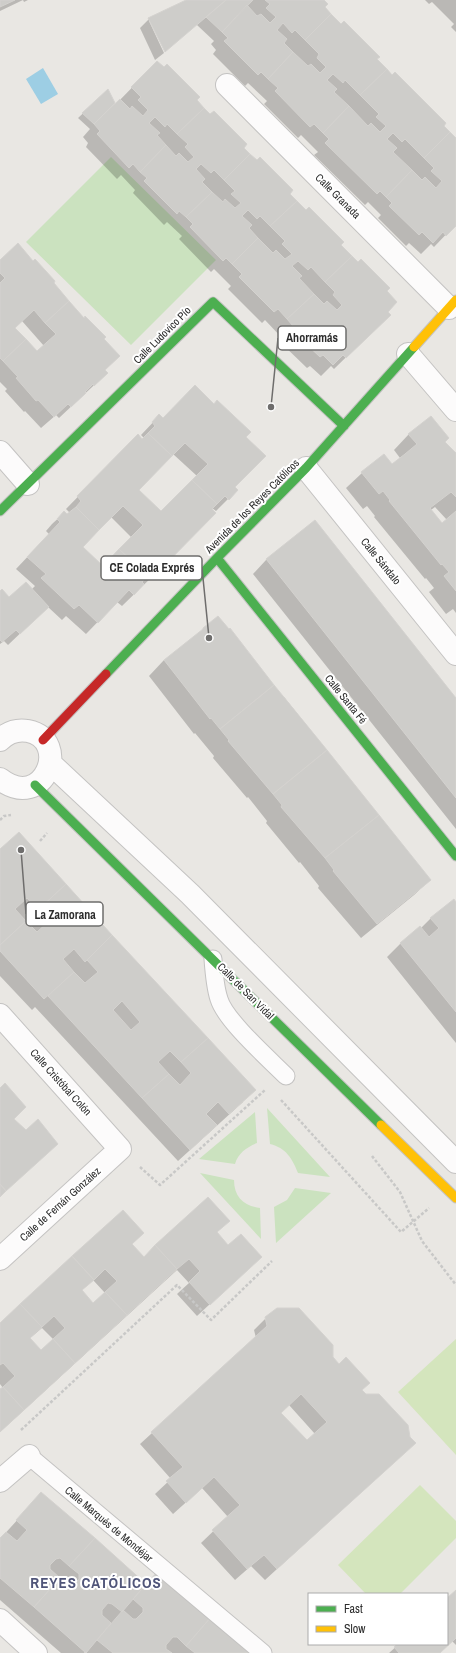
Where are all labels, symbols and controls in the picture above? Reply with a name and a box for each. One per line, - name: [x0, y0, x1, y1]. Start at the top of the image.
- street label: Calle Granada: [312, 170, 364, 222]
- street label: Calle Ludovico Pío: [130, 303, 194, 367]
- callout: Ahorramás: [278, 326, 346, 350]
- text: Ahorramás: [286, 330, 338, 346]
- street label: Avenida de los Reyes Católicos: [201, 456, 302, 557]
- street label: Calle Sándalo: [358, 535, 404, 587]
- callout: CE Colada Exprés: [101, 556, 202, 580]
- text: CE Colada Exprés: [110, 560, 195, 576]
- street label: Calle Santa Fé: [322, 672, 370, 726]
- callout: La Zamorana: [26, 902, 103, 926]
- text: La Zamorana: [34, 907, 96, 923]
- street label: Calle de San Vidal: [215, 960, 277, 1022]
- street label: Calle Cristóbal Colón: [27, 1046, 95, 1118]
- street label: Calle de Fernán González: [17, 1164, 104, 1244]
- street label: Calle Marqués de Mondéjar: [62, 1483, 156, 1565]
- district label: REYES CATÓLICOS: [30, 1572, 162, 1593]
- legend: [308, 1593, 448, 1645]
- text: Fast: [344, 1601, 363, 1617]
- text: Slow: [344, 1621, 366, 1637]

